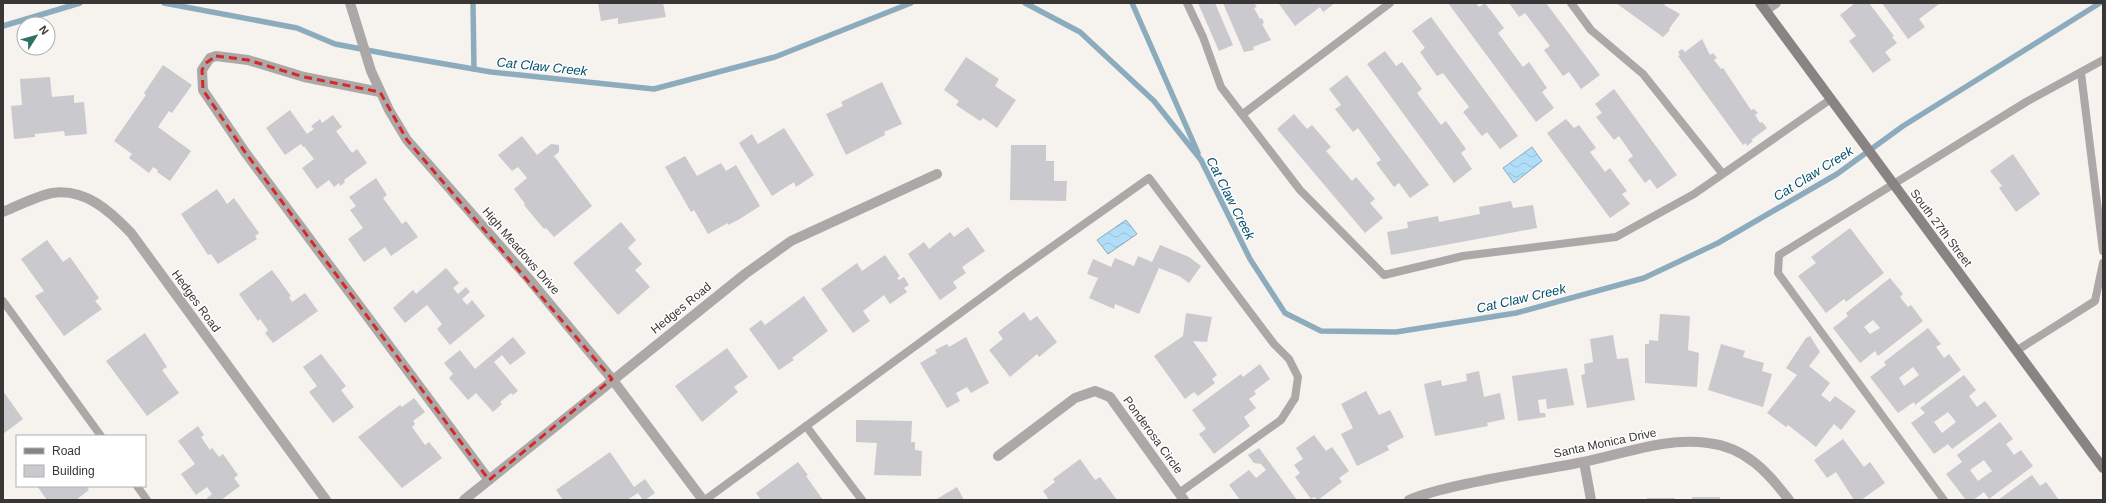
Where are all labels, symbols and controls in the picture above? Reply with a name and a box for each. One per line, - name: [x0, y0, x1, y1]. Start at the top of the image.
- north arrow: [16, 16, 56, 56]
- text: N: [37, 23, 51, 37]
- water label: Cat Claw Creek: [496, 54, 589, 79]
- water label: Cat Claw Creek: [1771, 142, 1857, 204]
- water label: Cat Claw Creek: [1203, 154, 1259, 244]
- street label: South 27th Street: [1907, 186, 1975, 270]
- street label: High Meadows Drive: [479, 205, 563, 298]
- street label: Hedges Road: [169, 267, 223, 335]
- street label: Hedges Road: [648, 279, 714, 337]
- water label: Cat Claw Creek: [1475, 281, 1569, 316]
- street label: Ponderosa Circle: [1120, 394, 1186, 477]
- street label: Santa Monica Drive: [1552, 425, 1658, 461]
- legend: [16, 435, 146, 487]
- text: Road: [52, 444, 81, 458]
- text: Building: [52, 464, 95, 478]

